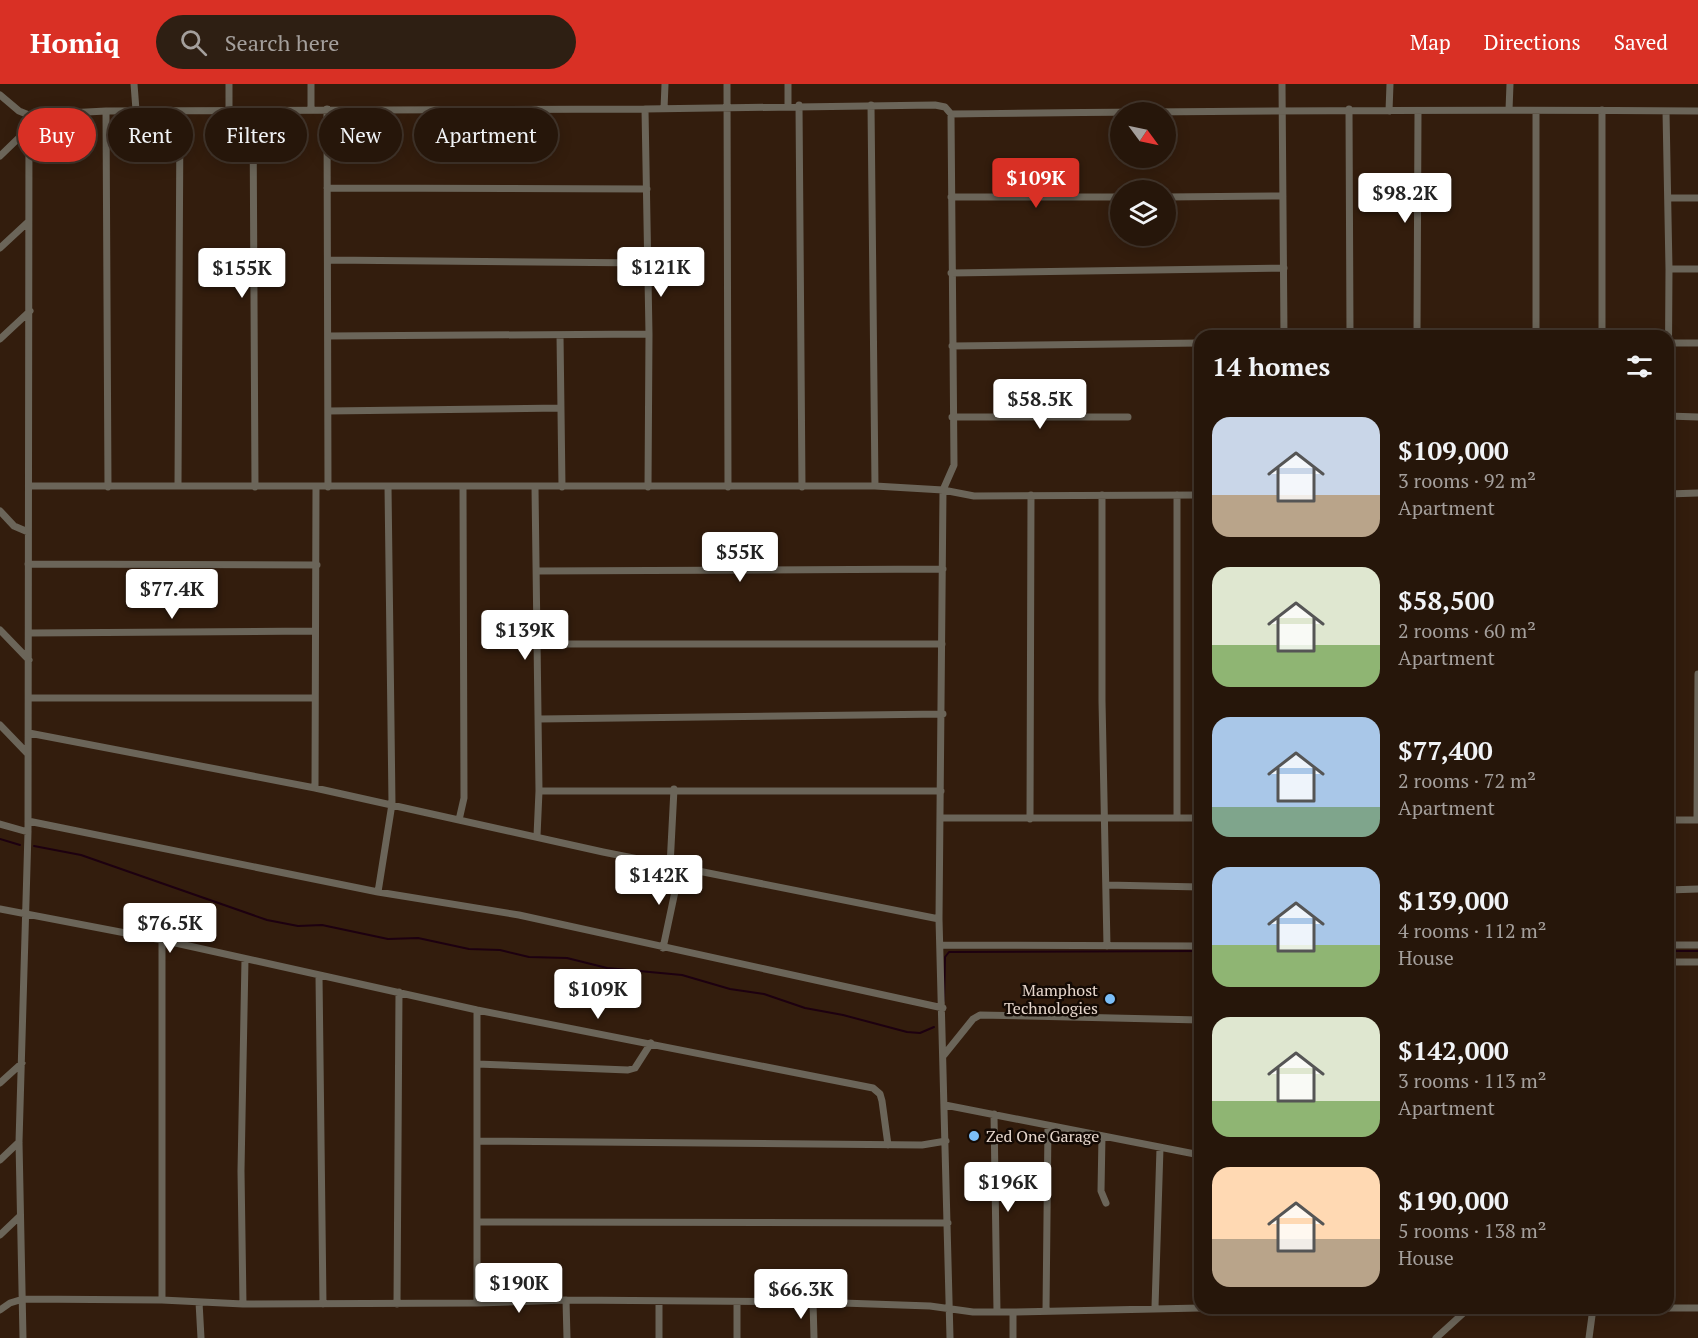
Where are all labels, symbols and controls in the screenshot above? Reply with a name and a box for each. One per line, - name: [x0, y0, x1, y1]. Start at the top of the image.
- search box: [156, 15, 576, 69]
- text: Homiq: [30, 24, 120, 61]
- icon: search: [177, 26, 210, 59]
- text: Search here: [225, 28, 339, 57]
- text: Map: [1410, 28, 1451, 56]
- text: Directions: [1484, 28, 1581, 56]
- text: Saved: [1614, 28, 1668, 56]
- north arrow: [1110, 102, 1176, 168]
- map controls: [1110, 102, 1176, 246]
- chip: Buy: [18, 108, 96, 162]
- chip: Rent: [108, 108, 193, 162]
- chip: Filters: [205, 108, 307, 162]
- chip: New: [319, 108, 402, 162]
- chip: Apartment: [414, 108, 558, 162]
- pin: $109K: [994, 158, 1078, 209]
- text: $109K: [1006, 164, 1066, 191]
- pin: $98.2K: [1356, 173, 1454, 224]
- text: $98.2K: [1372, 179, 1438, 206]
- button: layers: [1110, 180, 1176, 246]
- pin: $121K: [619, 247, 703, 298]
- pin: $155K: [200, 248, 284, 299]
- text: $121K: [631, 253, 691, 280]
- text: $155K: [212, 254, 272, 281]
- text: 14 homes: [1212, 349, 1330, 383]
- icon: filters: [1623, 350, 1656, 383]
- pin: $58.5K: [991, 379, 1089, 430]
- text: $58.5K: [1007, 385, 1073, 412]
- text: $109,000: [1398, 433, 1509, 467]
- icon: home: [1260, 441, 1332, 513]
- text: 3 rooms · 92 m²: [1398, 467, 1536, 494]
- text: Apartment: [1398, 494, 1495, 521]
- pin: $55K: [704, 532, 776, 583]
- text: $55K: [716, 538, 764, 565]
- pin: $77.4K: [123, 569, 221, 620]
- text: $77.4K: [140, 575, 204, 602]
- text: $58,500: [1398, 583, 1494, 617]
- icon: home: [1260, 591, 1332, 663]
- pin: $139K: [483, 610, 567, 661]
- text: $139K: [495, 616, 555, 643]
- text: 2 rooms · 60 m²: [1398, 617, 1536, 644]
- text: Apartment: [1398, 644, 1495, 671]
- text: $77,400: [1398, 733, 1493, 767]
- icon: home: [1260, 741, 1332, 813]
- text: 2 rooms · 72 m²: [1398, 767, 1536, 794]
- text: Apartment: [1398, 794, 1495, 821]
- pin: $142K: [617, 855, 701, 906]
- text: $142K: [629, 861, 689, 888]
- text: $139,000: [1398, 883, 1509, 917]
- icon: home: [1260, 891, 1332, 963]
- pin: $76.5K: [121, 903, 219, 954]
- text: $76.5K: [137, 909, 203, 936]
- text: 4 rooms · 112 m²: [1398, 917, 1546, 944]
- text: House: [1398, 944, 1454, 971]
- pin: $109K: [556, 969, 640, 1020]
- text: $109K: [568, 975, 628, 1002]
- place label: Mamphost Technologies: [1004, 979, 1098, 1019]
- marker: Mamphost Technologies: [1103, 992, 1117, 1006]
- text: $142,000: [1398, 1033, 1509, 1067]
- icon: home: [1260, 1041, 1332, 1113]
- text: 3 rooms · 113 m²: [1398, 1067, 1546, 1094]
- text: Apartment: [1398, 1094, 1495, 1121]
- place label: Zed One Garage: [986, 1125, 1099, 1147]
- marker: Zed One Garage: [967, 1129, 981, 1143]
- pin: $196K: [966, 1162, 1050, 1213]
- text: $196K: [978, 1168, 1038, 1195]
- text: $190,000: [1398, 1183, 1509, 1217]
- icon: home: [1260, 1191, 1332, 1263]
- text: 5 rooms · 138 m²: [1398, 1217, 1546, 1244]
- text: House: [1398, 1244, 1454, 1271]
- pin: $190K: [477, 1263, 561, 1314]
- text: $190K: [489, 1269, 549, 1296]
- pin: $66.3K: [752, 1269, 850, 1320]
- text: $66.3K: [768, 1275, 834, 1302]

